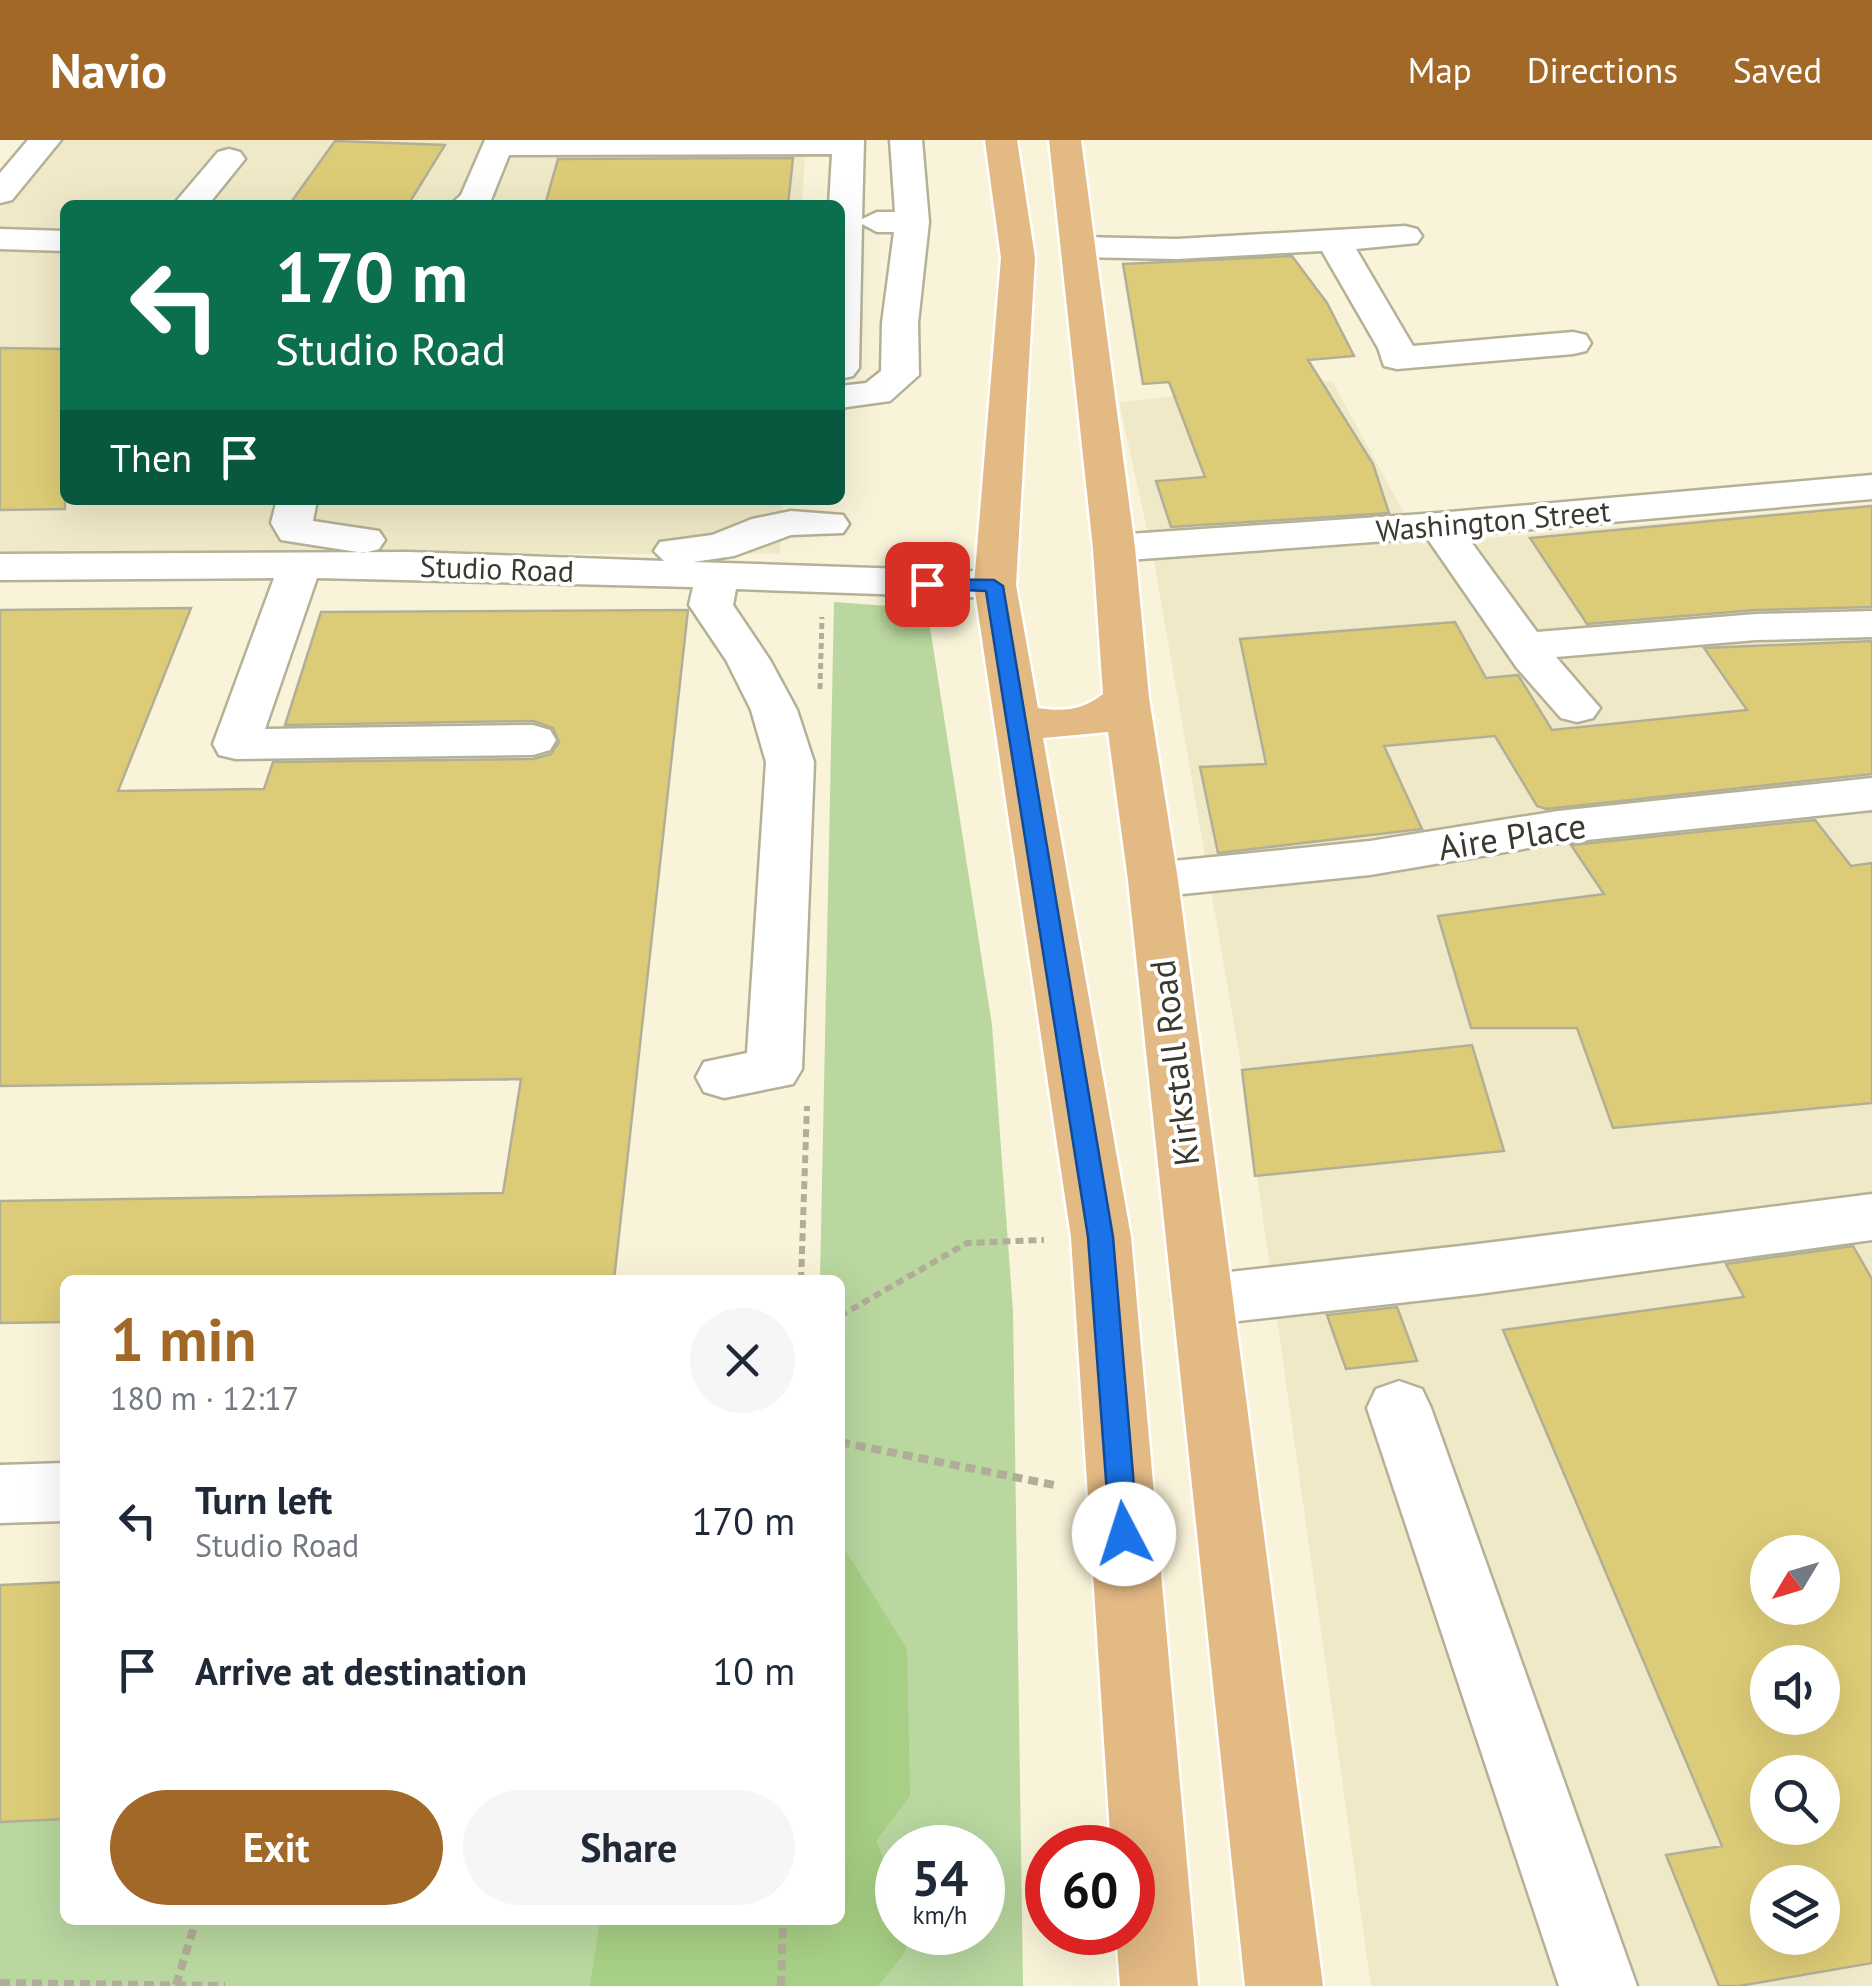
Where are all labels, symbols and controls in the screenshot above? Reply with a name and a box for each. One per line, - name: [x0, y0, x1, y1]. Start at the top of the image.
- text: Navio: [50, 39, 167, 101]
- text: Map: [1408, 47, 1472, 93]
- text: Directions: [1527, 47, 1678, 93]
- text: Saved: [1733, 47, 1822, 93]
- text: 170 m: [275, 231, 468, 321]
- icon: left: [110, 240, 240, 370]
- text: Studio Road: [275, 319, 506, 377]
- icon: arrive: [212, 430, 267, 485]
- text: Then: [110, 433, 192, 482]
- street label: Washington Street: [1374, 490, 1612, 550]
- pin: [885, 542, 970, 627]
- street label: Studio Road: [419, 546, 575, 590]
- icon: arrive: [900, 557, 955, 612]
- street label: Aire Place: [1435, 802, 1589, 870]
- street label: Kirkstall Road: [1139, 957, 1209, 1169]
- text: 1 min: [110, 1300, 256, 1378]
- button: close: [690, 1308, 795, 1413]
- text: 180 m · 12:17: [110, 1377, 299, 1419]
- text: Turn left: [195, 1475, 332, 1524]
- position arrow: [1072, 1482, 1176, 1586]
- icon: left: [110, 1493, 165, 1548]
- text: 170 m: [692, 1496, 795, 1545]
- text: Studio Road: [195, 1524, 359, 1566]
- north arrow: [1750, 1535, 1840, 1625]
- map controls: [1750, 1535, 1840, 1955]
- icon: arrive: [110, 1643, 165, 1698]
- button: sound: [1750, 1645, 1840, 1735]
- text: Arrive at destination: [195, 1646, 527, 1695]
- text: 10 m: [713, 1646, 795, 1695]
- button: search: [1750, 1755, 1840, 1845]
- button: Exit: [110, 1790, 443, 1905]
- button: Share: [463, 1790, 795, 1905]
- speed limit sign: 60: [1025, 1825, 1155, 1955]
- text: 54: [912, 1845, 968, 1910]
- button: layers: [1750, 1865, 1840, 1955]
- text: km/h: [913, 1899, 967, 1931]

